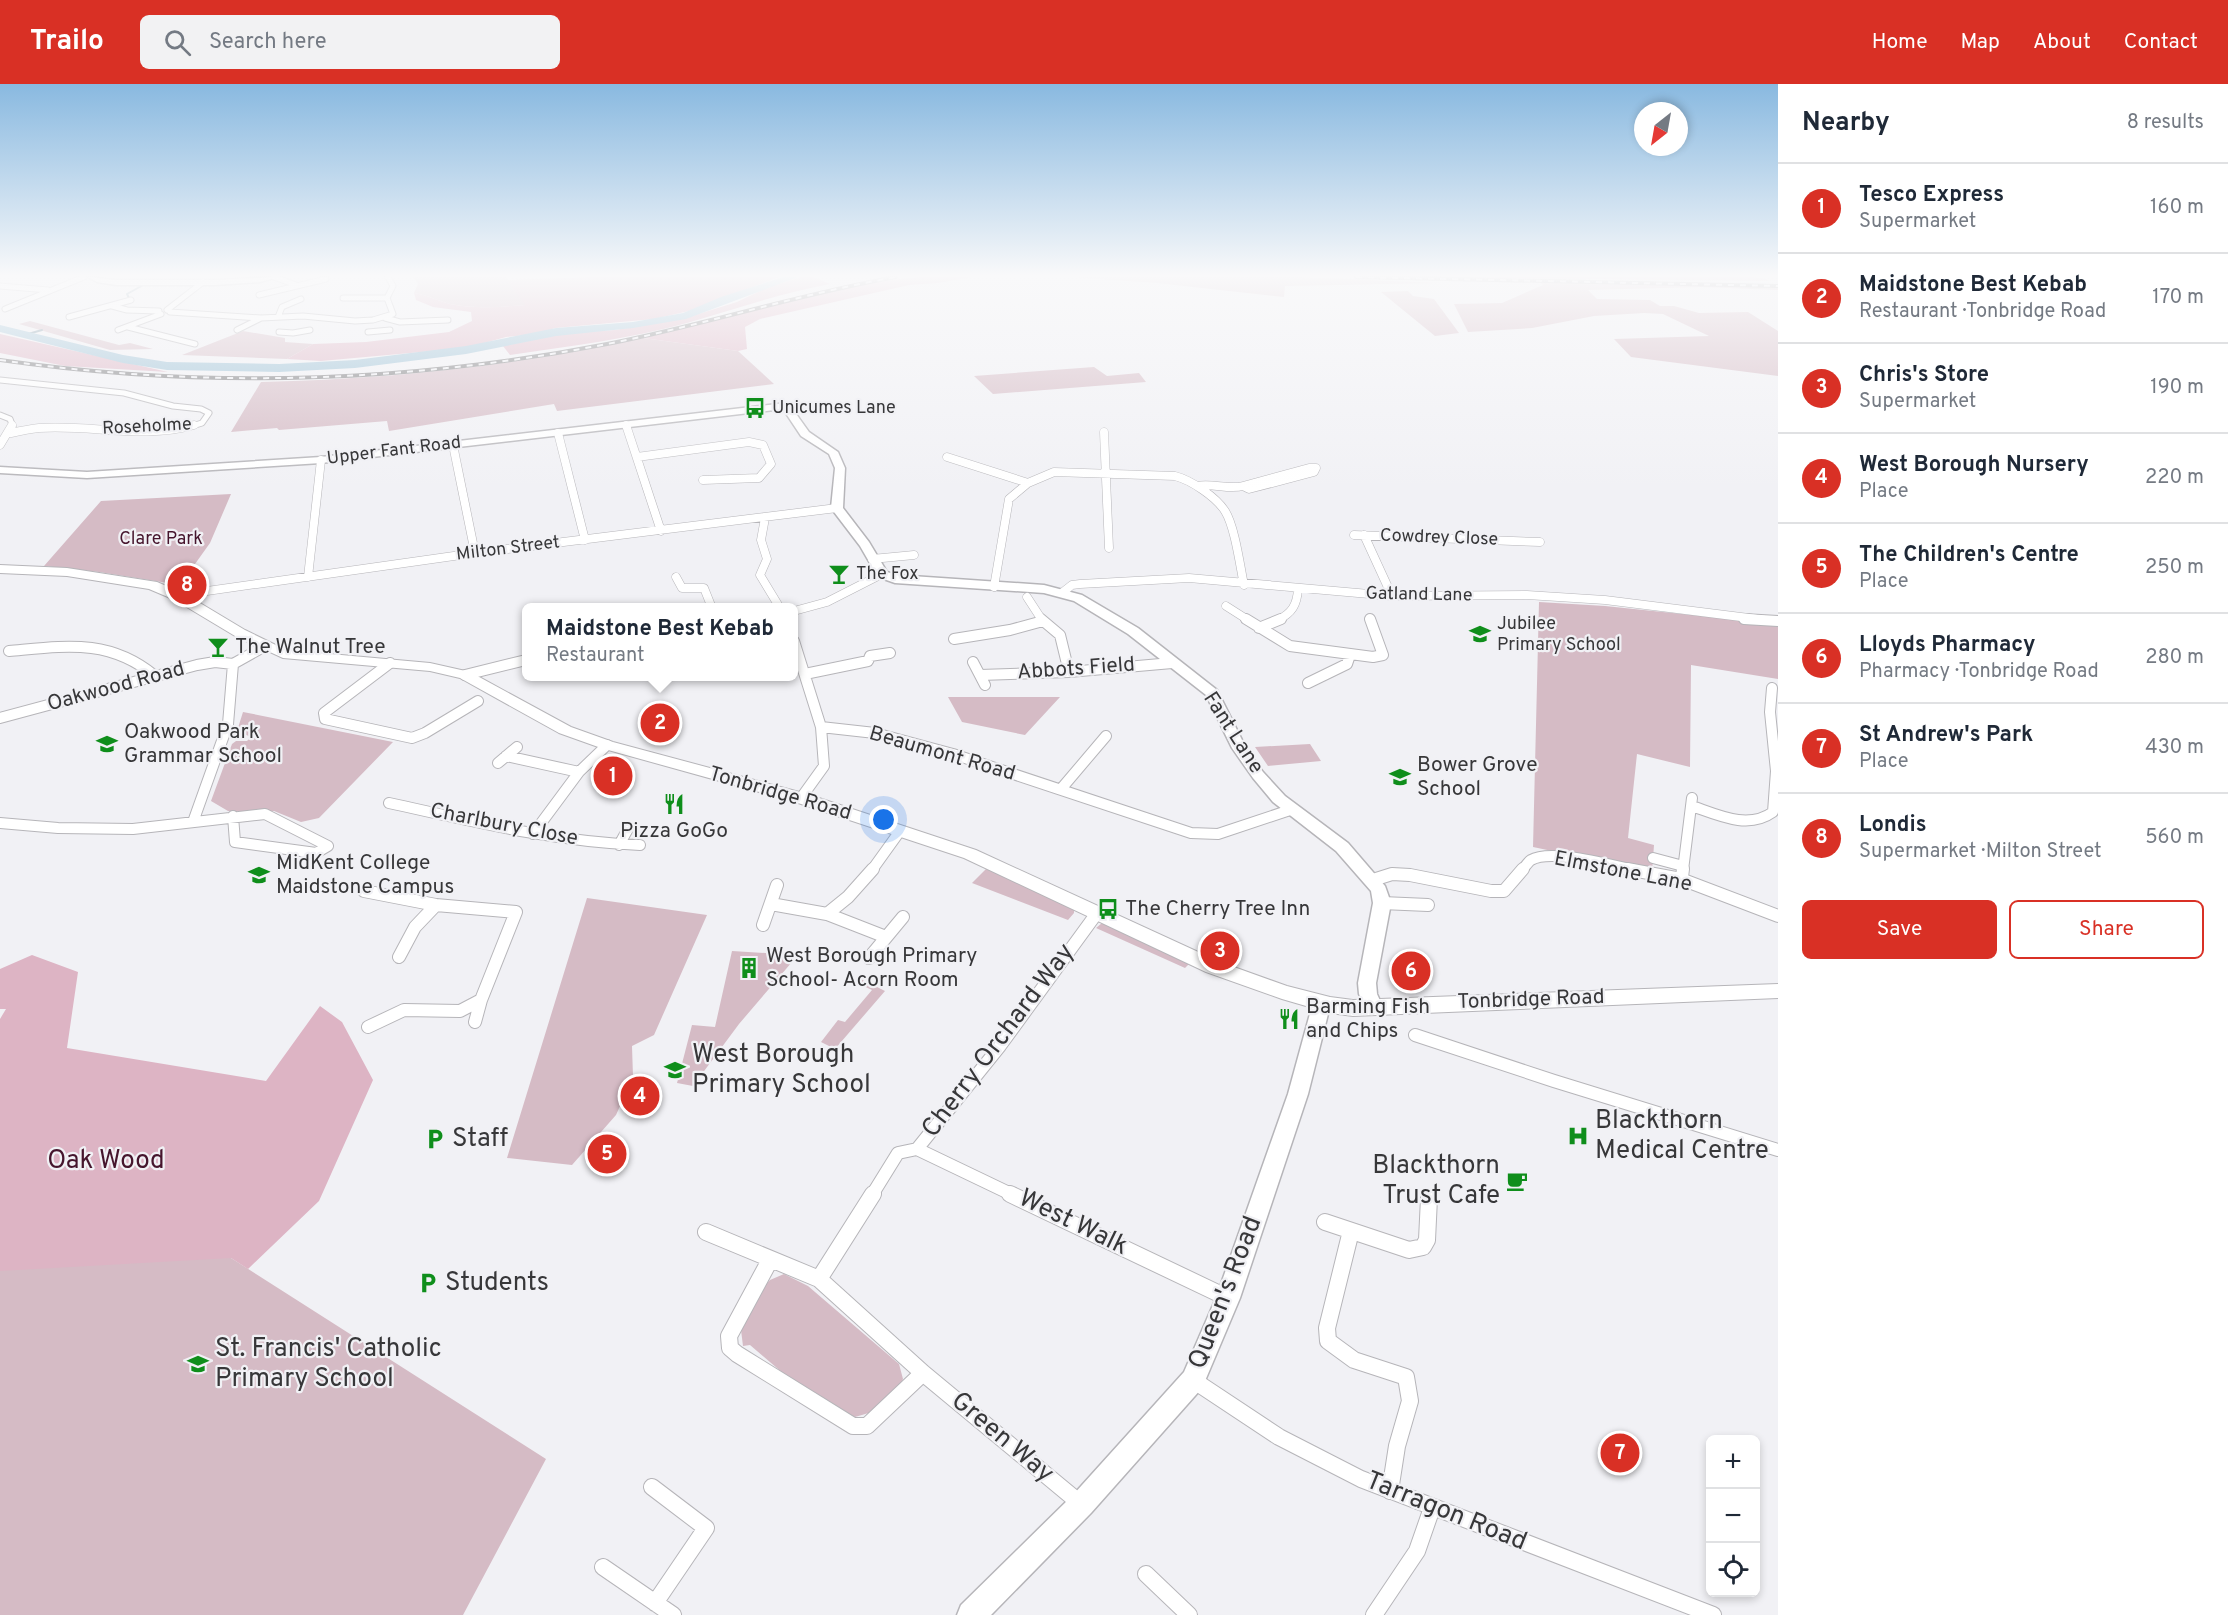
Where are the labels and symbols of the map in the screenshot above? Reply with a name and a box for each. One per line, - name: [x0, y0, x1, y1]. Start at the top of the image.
- north arrow: [1634, 102, 1688, 156]
- bus stop icon: Unicumes Lane: [743, 396, 767, 420]
- place label: Unicumes Lane: [772, 397, 896, 420]
- street label: Roseholme: [102, 413, 192, 441]
- street label: Upper Fant Road: [326, 431, 462, 471]
- street label: Cowdrey Close: [1380, 524, 1498, 552]
- park label: Clare Park: [119, 528, 203, 551]
- street label: Milton Street: [455, 531, 561, 567]
- pin: 8: [168, 562, 207, 608]
- bar icon: The Fox: [827, 562, 851, 586]
- place label: The Fox: [856, 563, 918, 586]
- street label: Gatland Lane: [1365, 583, 1473, 607]
- place label: Jubilee Primary School: [1497, 613, 1621, 657]
- school or university icon: Jubilee Primary School: [1468, 622, 1492, 646]
- place label: The Walnut Tree: [235, 634, 386, 661]
- bar icon: The Walnut Tree: [206, 635, 230, 659]
- street label: Abbots Field: [1016, 651, 1136, 687]
- street label: Oakwood Road: [44, 656, 188, 718]
- street label: Fant Lane: [1197, 687, 1269, 779]
- pin: 2: [640, 700, 680, 746]
- place label: Oakwood Park Grammar School: [124, 719, 282, 770]
- street label: Beaumont Road: [866, 720, 1018, 788]
- school or university icon: Oakwood Park Grammar School: [95, 732, 119, 756]
- place label: Bower Grove School: [1417, 752, 1538, 803]
- pin: 1: [594, 754, 632, 798]
- street label: Tonbridge Road: [705, 761, 855, 827]
- school or university icon: Bower Grove School: [1388, 765, 1412, 789]
- restaurant icon: Pizza GoGo: [662, 792, 686, 816]
- street label: Charlbury Close: [428, 797, 580, 853]
- your location: [869, 805, 898, 834]
- place label: Pizza GoGo: [620, 818, 728, 845]
- street label: Elmstone Lane: [1552, 845, 1694, 899]
- place label: MidKent College Maidstone Campus: [276, 850, 454, 901]
- school or university icon: MidKent College Maidstone Campus: [247, 863, 271, 887]
- place label: The Cherry Tree Inn: [1125, 896, 1310, 923]
- bus stop icon: The Cherry Tree Inn: [1096, 897, 1120, 921]
- pin: 3: [1200, 928, 1240, 974]
- street label: Cherry Orchard Way: [915, 937, 1083, 1145]
- place label: West Borough Primary School- Acorn Room: [766, 943, 977, 994]
- pin: 6: [1392, 948, 1430, 994]
- building icon: West Borough Primary School- Acorn Room: [737, 956, 761, 980]
- street label: Tonbridge Road: [1457, 984, 1605, 1016]
- place label: Barming Fish and Chips: [1306, 994, 1430, 1045]
- restaurant icon: Barming Fish and Chips: [1277, 1007, 1301, 1031]
- place label: West Borough Primary School: [692, 1039, 871, 1102]
- school or university icon: West Borough Primary School: [663, 1058, 687, 1082]
- pin: 4: [620, 1074, 660, 1118]
- place label: Blackthorn Medical Centre: [1595, 1105, 1769, 1168]
- place label: Staff: [452, 1123, 509, 1156]
- hospital icon: Blackthorn Medical Centre: [1566, 1124, 1590, 1148]
- parking icon: Staff: [423, 1127, 447, 1151]
- pin: 5: [588, 1132, 626, 1176]
- park label: Oak Wood: [47, 1145, 165, 1178]
- place label: Blackthorn Trust Cafe: [1372, 1150, 1500, 1213]
- cafe icon: Blackthorn Trust Cafe: [1505, 1169, 1529, 1193]
- street label: West Walk: [1013, 1182, 1133, 1264]
- street label: Queen's Road: [1182, 1212, 1270, 1374]
- place label: Students: [445, 1267, 549, 1300]
- parking icon: Students: [416, 1271, 440, 1295]
- place label: St. Francis' Catholic Primary School: [215, 1333, 442, 1396]
- school or university icon: St. Francis' Catholic Primary School: [186, 1352, 210, 1376]
- street label: Green Way: [944, 1385, 1060, 1491]
- pin: 7: [1600, 1430, 1640, 1476]
- street label: Tarragon Road: [1361, 1465, 1531, 1559]

